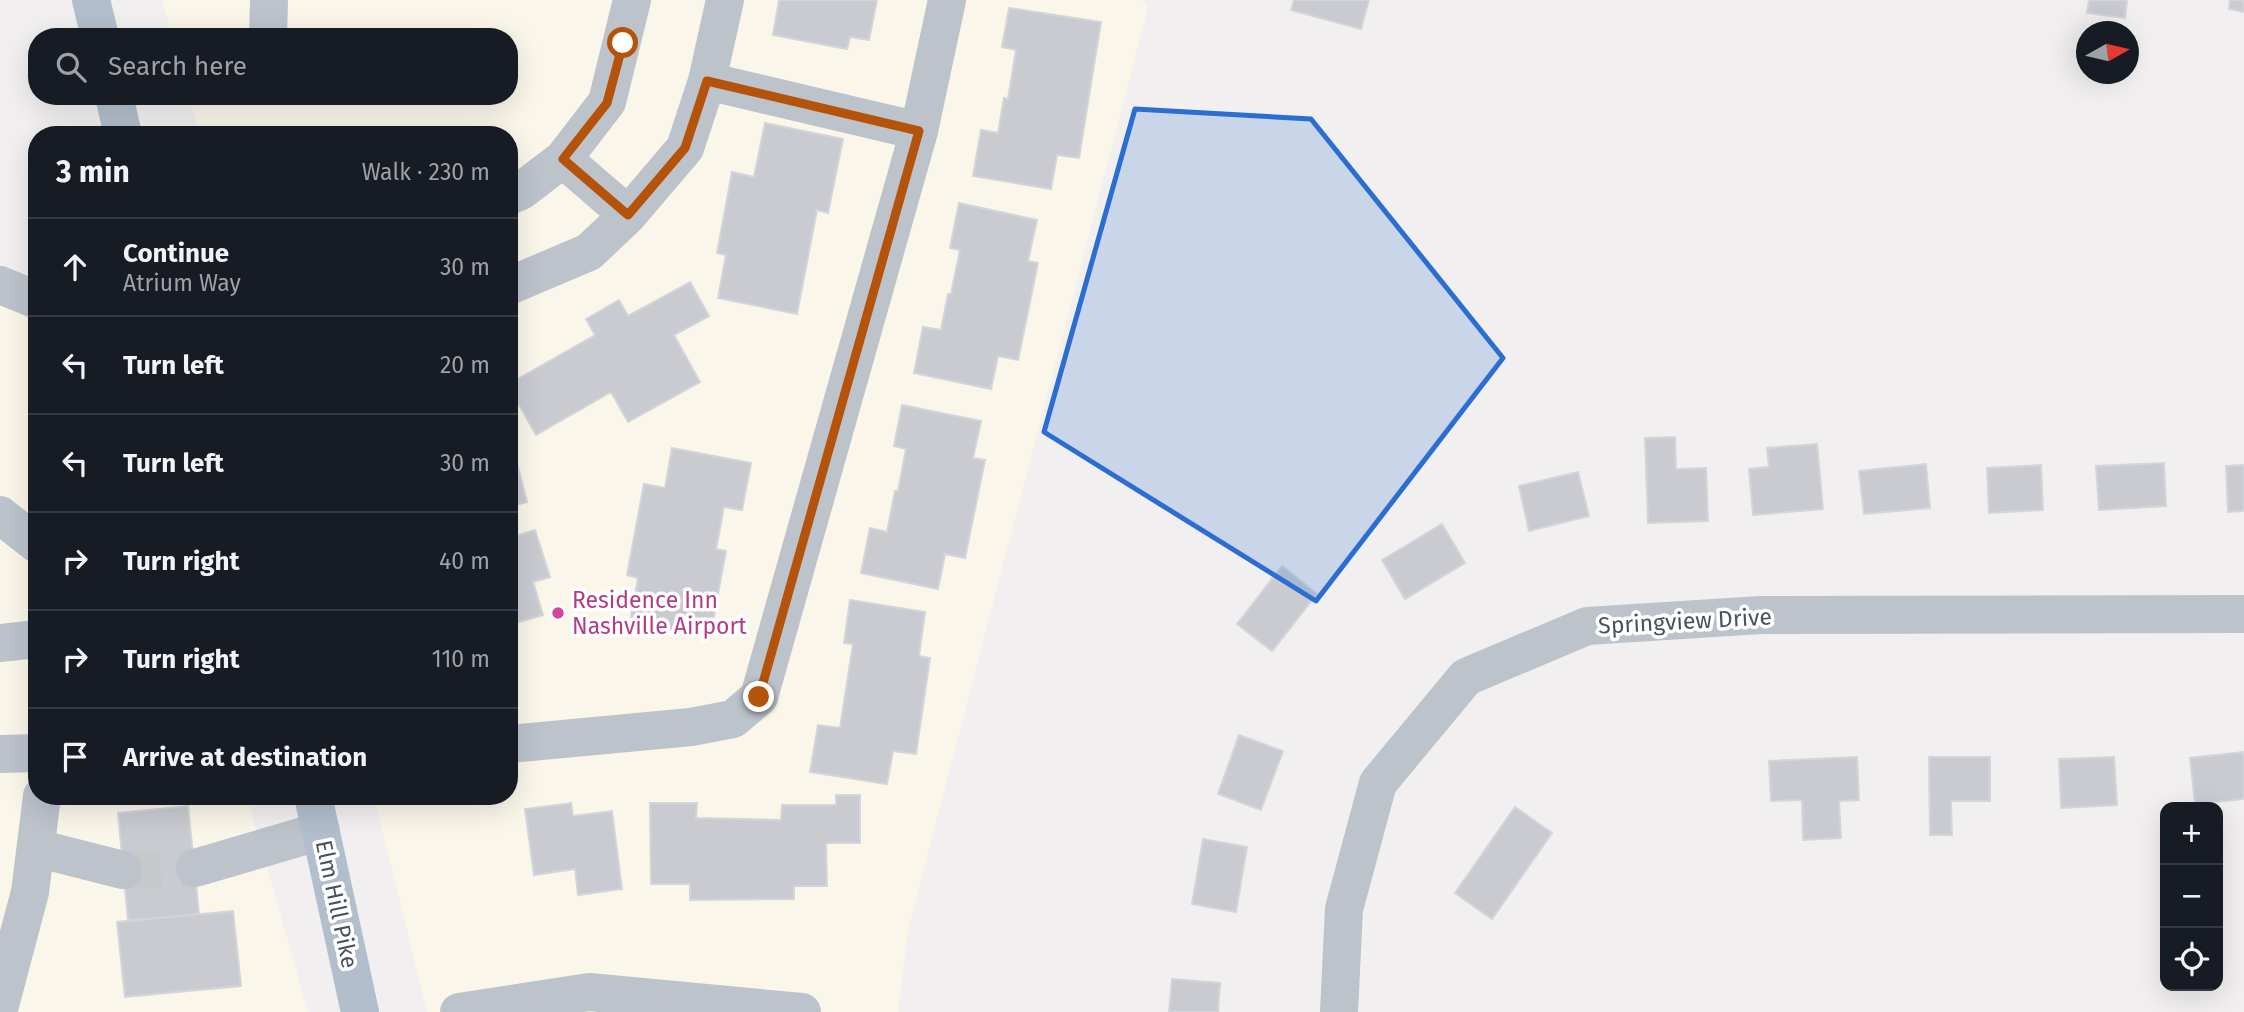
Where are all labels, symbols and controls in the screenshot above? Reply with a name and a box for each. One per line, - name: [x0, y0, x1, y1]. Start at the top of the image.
- north arrow: [2076, 21, 2139, 84]
- route start: [607, 27, 638, 58]
- search box: [28, 28, 518, 105]
- icon: search: [52, 48, 90, 86]
- text: Search here: [108, 51, 247, 82]
- text: 3 min: [56, 154, 130, 190]
- text: Walk · 230 m: [362, 158, 490, 186]
- text: Continue: [123, 238, 229, 269]
- icon: ahead: [56, 248, 94, 286]
- text: 30 m: [440, 253, 490, 281]
- text: Atrium Way: [123, 269, 241, 297]
- icon: left: [56, 346, 94, 384]
- text: Turn left: [123, 350, 224, 381]
- text: 20 m: [440, 351, 490, 379]
- icon: left: [56, 444, 94, 482]
- text: Turn left: [123, 448, 224, 479]
- text: 30 m: [440, 449, 490, 477]
- icon: right: [56, 542, 94, 580]
- text: Turn right: [123, 546, 240, 577]
- text: 40 m: [439, 547, 490, 575]
- place label: Residence Inn Nashville Airport: [572, 586, 747, 640]
- street label: Springview Drive: [1597, 602, 1773, 640]
- marker: Residence Inn Nashville Airport: [550, 605, 566, 621]
- icon: right: [56, 640, 94, 678]
- text: Turn right: [123, 644, 240, 675]
- text: 110 m: [432, 645, 490, 673]
- route end: [743, 681, 774, 712]
- icon: arrive: [56, 738, 94, 776]
- text: Arrive at destination: [123, 742, 367, 773]
- map controls: [2160, 802, 2223, 991]
- button: +: [2160, 802, 2223, 865]
- street label: Elm Hill Pike: [310, 837, 364, 971]
- button: −: [2160, 865, 2223, 928]
- button: locate: [2160, 928, 2223, 991]

